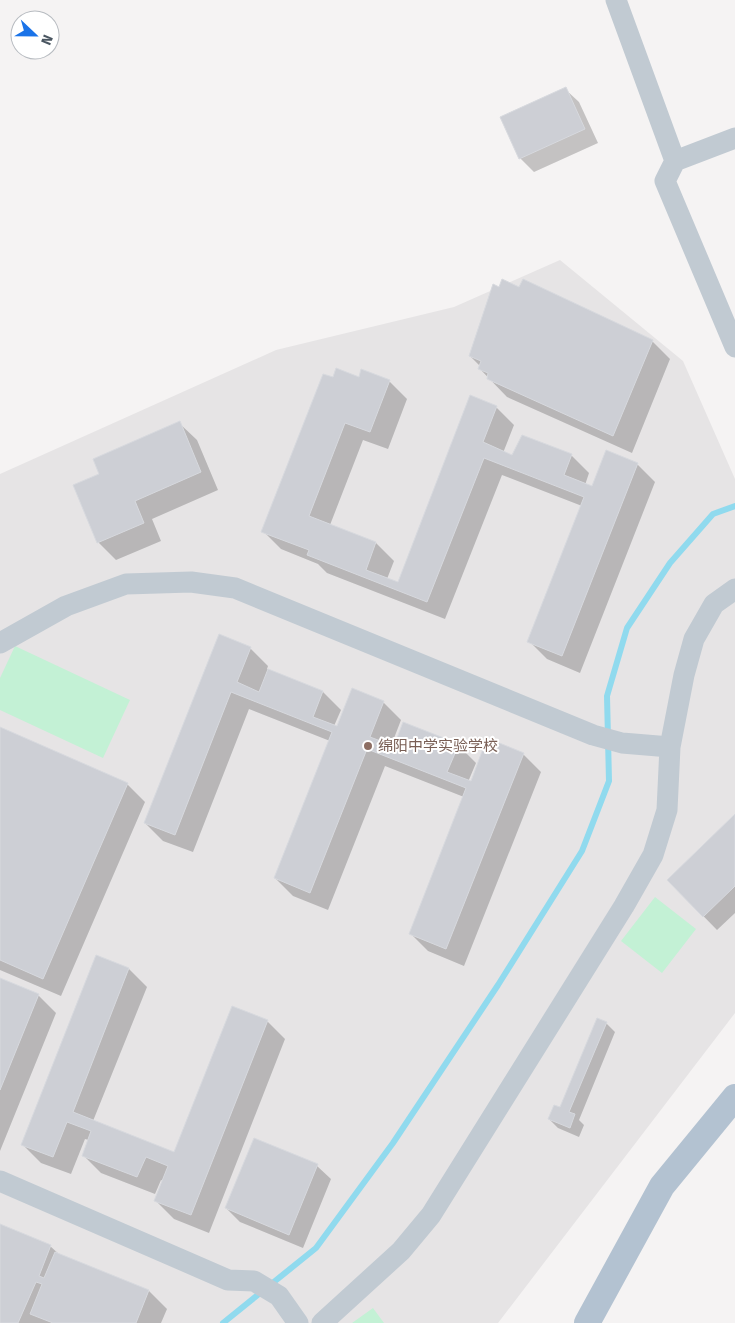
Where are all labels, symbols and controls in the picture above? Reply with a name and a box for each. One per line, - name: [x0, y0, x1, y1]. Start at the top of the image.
- north arrow: [10, 10, 60, 60]
- text: N: [37, 32, 56, 47]
- place label: 绵阳中学实验学校: [378, 737, 498, 755]
- marker: 绵阳中学实验学校: [362, 740, 374, 752]

